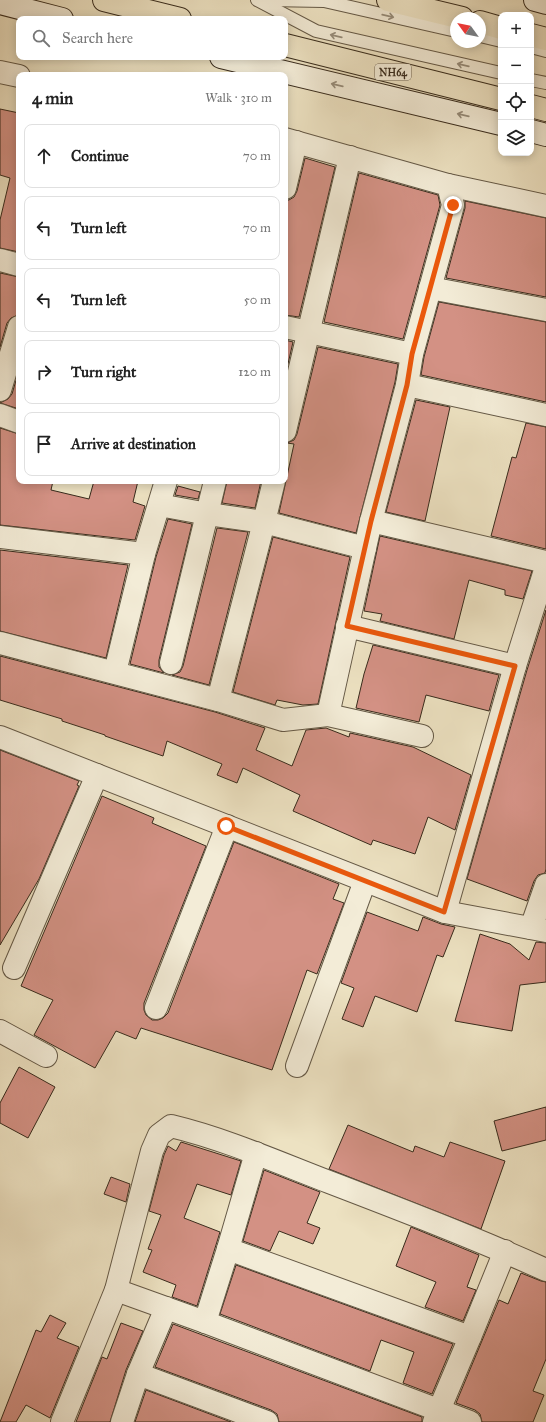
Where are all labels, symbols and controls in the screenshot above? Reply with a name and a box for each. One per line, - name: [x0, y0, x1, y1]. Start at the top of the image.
- one-way arrow: [381, 12, 394, 20]
- north arrow: [450, 12, 486, 48]
- map controls: [498, 12, 534, 156]
- button: +: [498, 12, 534, 48]
- search box: [16, 16, 288, 60]
- icon: search: [30, 27, 52, 49]
- text: Search here: [62, 29, 133, 47]
- one-way arrow: [330, 31, 343, 39]
- button: −: [498, 48, 534, 84]
- one-way arrow: [457, 60, 470, 68]
- road number: NH64: [375, 64, 411, 80]
- one-way arrow: [330, 80, 343, 88]
- button: locate: [498, 84, 534, 120]
- text: 4 min: [32, 88, 73, 109]
- text: Walk · 310 m: [205, 90, 272, 106]
- one-way arrow: [457, 111, 470, 118]
- button: layers: [498, 120, 534, 156]
- icon: ahead: [33, 145, 55, 167]
- text: Continue: [71, 147, 129, 165]
- text: 70 m: [243, 148, 271, 164]
- route end: [444, 196, 462, 214]
- icon: left: [33, 217, 55, 239]
- text: Turn left: [71, 219, 127, 237]
- text: 70 m: [243, 220, 271, 236]
- icon: left: [33, 289, 55, 311]
- text: Turn left: [71, 291, 127, 309]
- text: 50 m: [244, 292, 271, 308]
- icon: right: [33, 361, 55, 383]
- text: Turn right: [71, 363, 136, 381]
- text: 120 m: [238, 364, 271, 380]
- icon: arrive: [33, 433, 55, 455]
- text: Arrive at destination: [71, 435, 196, 453]
- route start: [217, 817, 235, 835]

